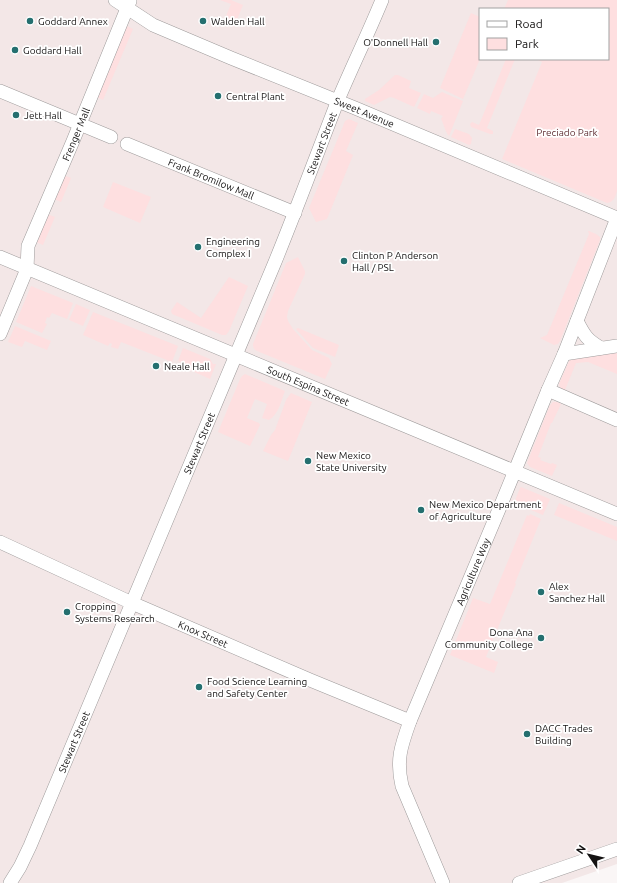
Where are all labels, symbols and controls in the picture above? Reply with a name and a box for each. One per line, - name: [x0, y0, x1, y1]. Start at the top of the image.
- legend: [479, 8, 609, 60]
- marker: Goddard Annex: [25, 16, 35, 26]
- place label: Goddard Annex: [38, 16, 108, 27]
- marker: Walden Hall: [198, 16, 208, 26]
- place label: Walden Hall: [211, 16, 265, 27]
- text: Road: [515, 17, 543, 30]
- place label: O'Donnell Hall: [363, 37, 428, 48]
- marker: O'Donnell Hall: [431, 37, 441, 47]
- text: Park: [515, 37, 539, 50]
- marker: Goddard Hall: [10, 45, 20, 55]
- place label: Goddard Hall: [23, 45, 82, 56]
- marker: Central Plant: [213, 91, 223, 101]
- place label: Central Plant: [226, 91, 285, 102]
- street label: Sweet Avenue: [332, 95, 396, 130]
- street label: Frenger Mall: [60, 106, 92, 163]
- marker: Jett Hall: [11, 110, 21, 120]
- place label: Jett Hall: [24, 110, 62, 121]
- street label: Stewart Street: [305, 111, 339, 176]
- park label: Preciado Park: [536, 127, 598, 138]
- street label: Frank Bromilow Mall: [166, 157, 256, 202]
- place label: Engineering Complex I: [206, 236, 260, 259]
- marker: Engineering Complex I: [193, 242, 203, 252]
- place label: Clinton P Anderson Hall / PSL: [352, 250, 438, 273]
- marker: Clinton P Anderson Hall / PSL: [339, 256, 349, 266]
- marker: Neale Hall: [151, 361, 161, 371]
- place label: Neale Hall: [164, 361, 210, 372]
- street label: South Espina Street: [265, 364, 351, 408]
- street label: Stewart Street: [182, 411, 217, 476]
- place label: New Mexico State University: [316, 450, 387, 473]
- marker: New Mexico State University: [303, 456, 313, 466]
- place label: New Mexico Department of Agriculture: [429, 499, 541, 522]
- marker: New Mexico Department of Agriculture: [416, 505, 426, 515]
- street label: Agriculture Way: [454, 536, 492, 607]
- place label: Alex Sanchez Hall: [549, 581, 606, 604]
- marker: Alex Sanchez Hall: [536, 587, 546, 597]
- place label: Cropping Systems Research: [75, 601, 155, 624]
- marker: Cropping Systems Research: [62, 607, 72, 617]
- street label: Knox Street: [177, 619, 230, 650]
- place label: Dona Ana Community College: [445, 627, 533, 650]
- marker: Dona Ana Community College: [536, 633, 546, 643]
- place label: Food Science Learning and Safety Center: [207, 676, 307, 699]
- marker: Food Science Learning and Safety Center: [194, 682, 204, 692]
- street label: Stewart Street: [56, 710, 92, 774]
- place label: DACC Trades Building: [535, 723, 593, 746]
- marker: DACC Trades Building: [522, 729, 532, 739]
- north arrow: [569, 835, 609, 875]
- text: N: [574, 842, 588, 856]

